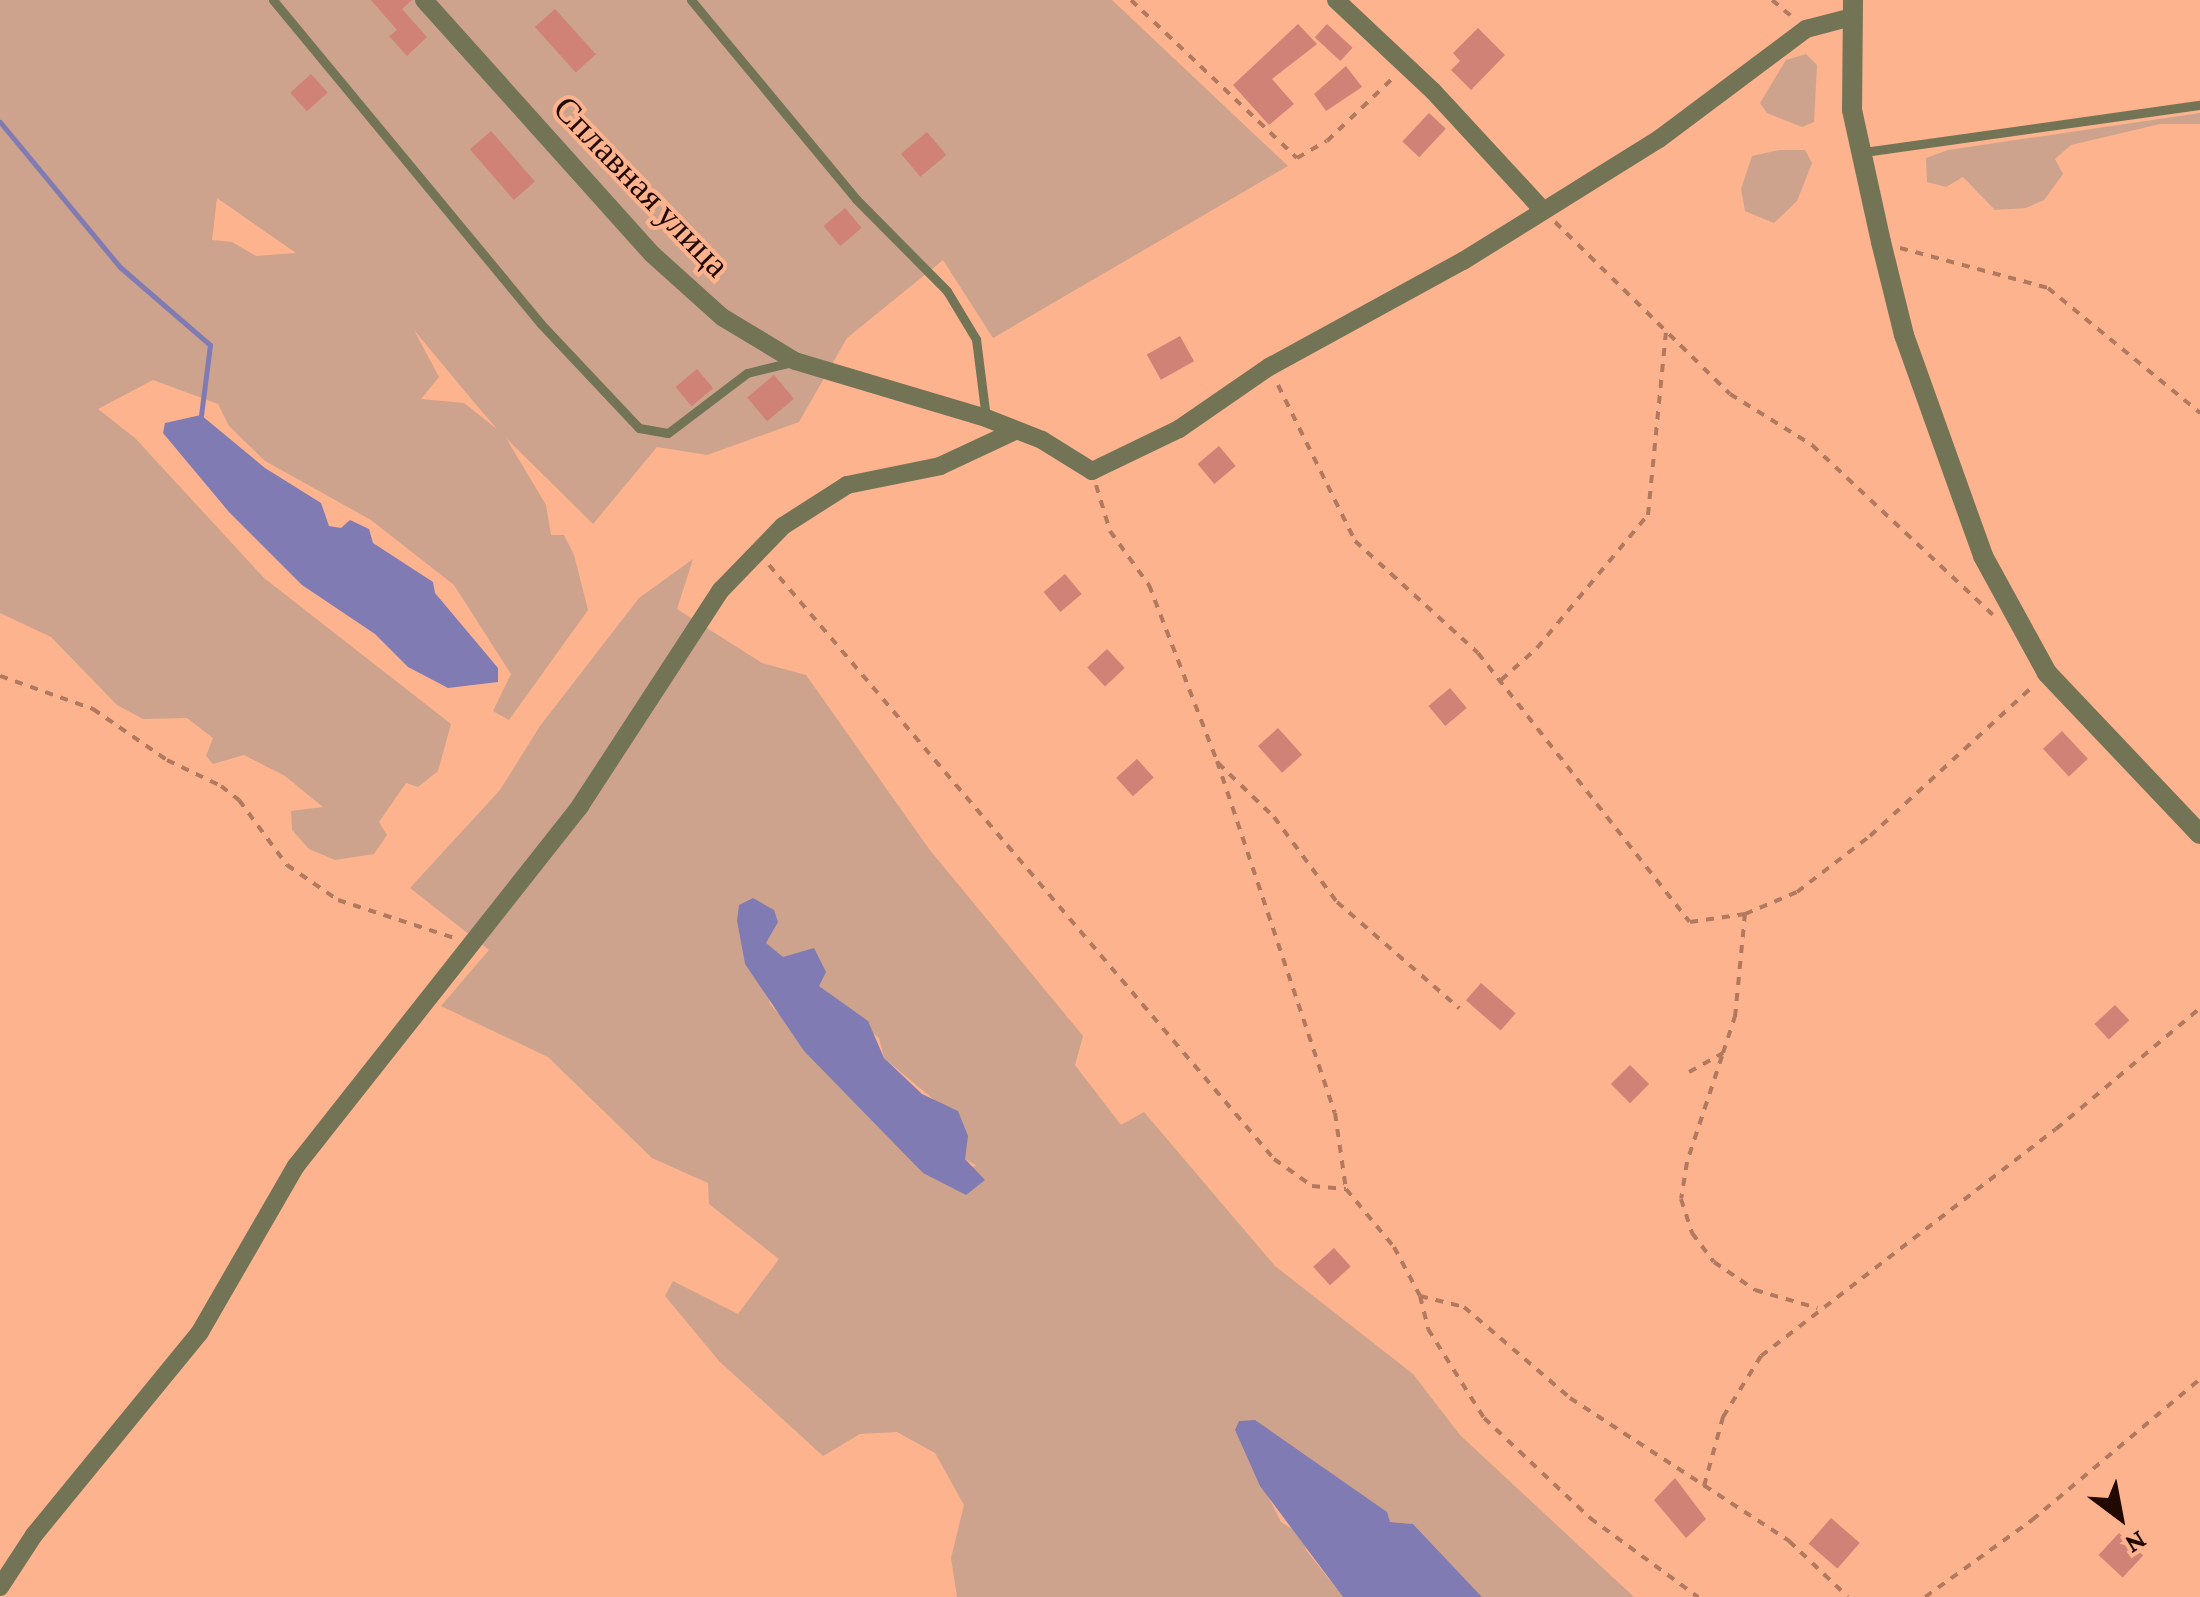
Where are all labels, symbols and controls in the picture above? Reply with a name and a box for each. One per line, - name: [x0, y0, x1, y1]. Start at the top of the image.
- street label: Сплавная улица: [544, 88, 738, 286]
- north arrow: [2070, 1467, 2170, 1567]
- text: N: [2120, 1525, 2152, 1561]

